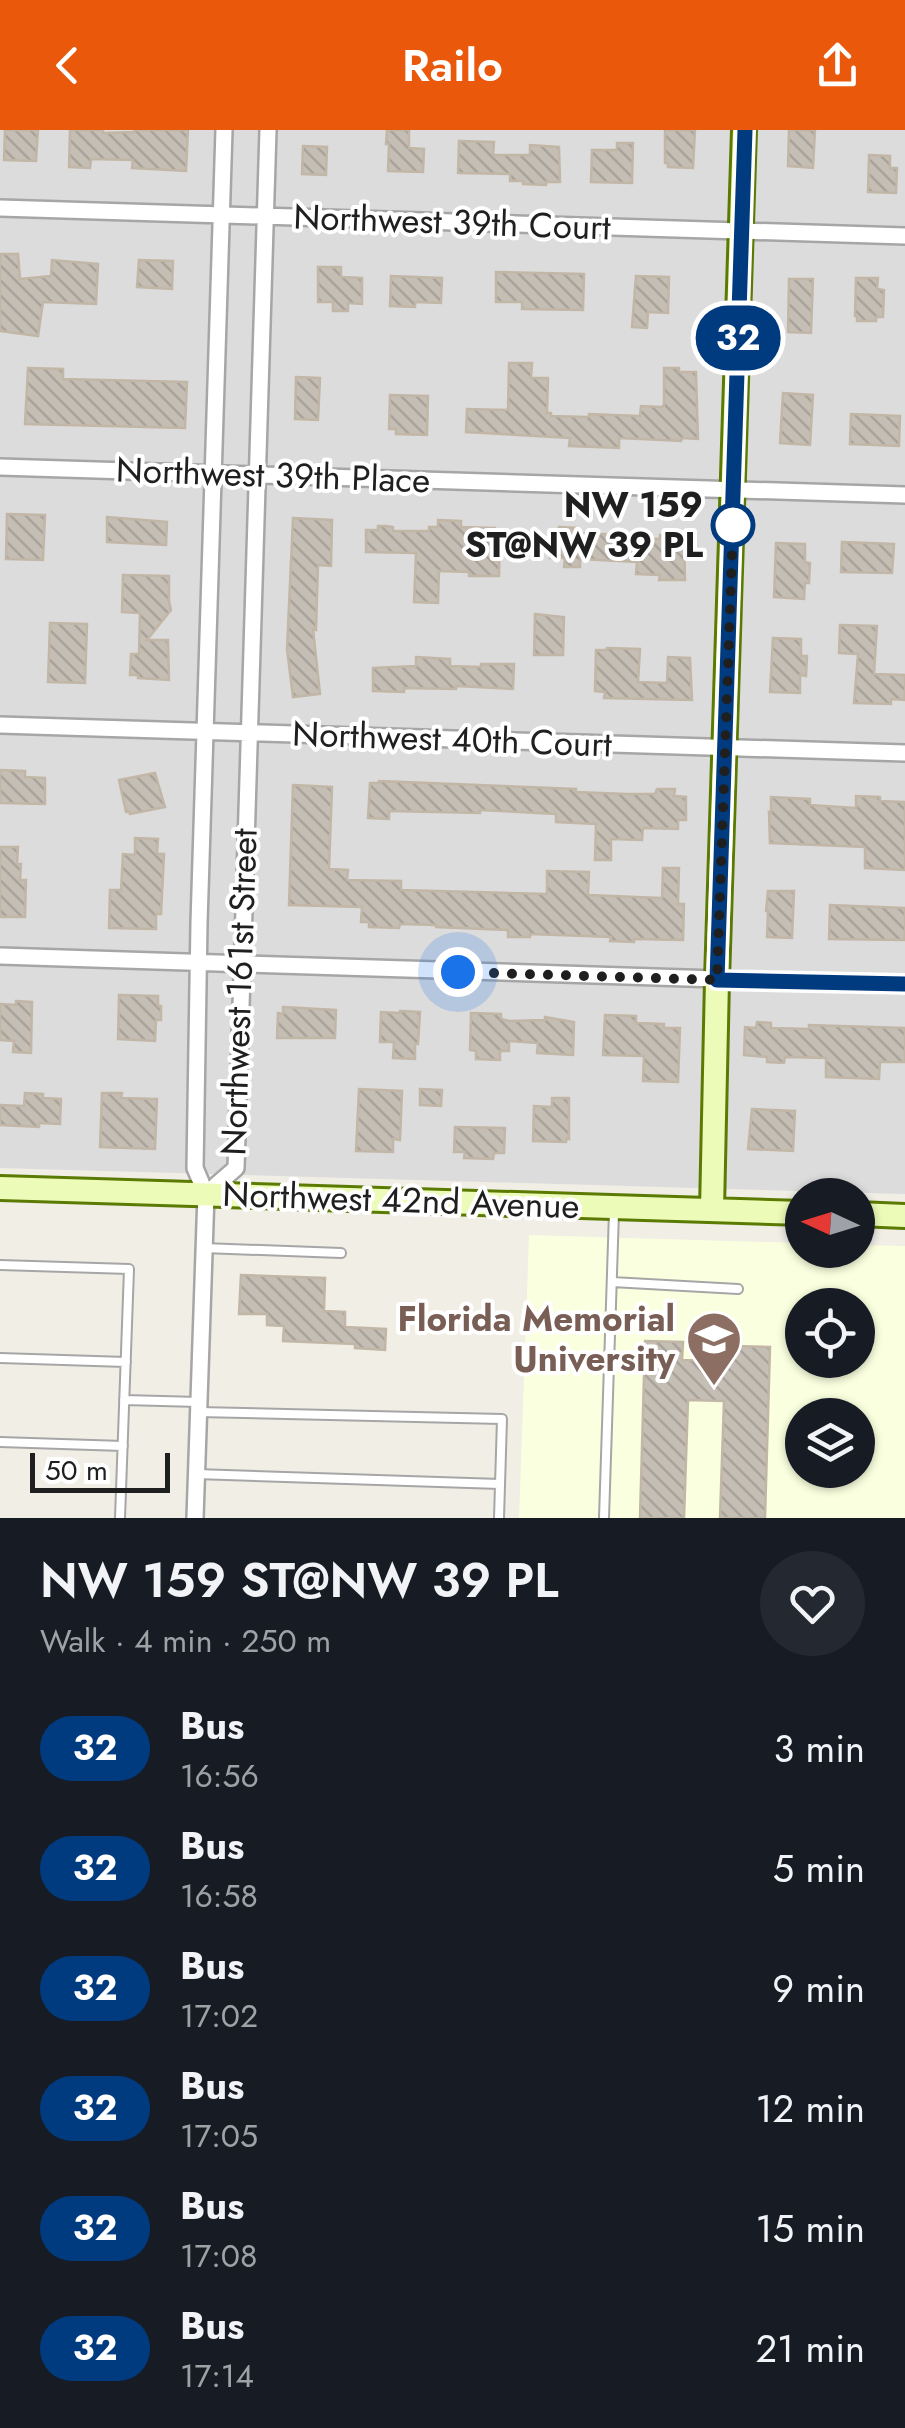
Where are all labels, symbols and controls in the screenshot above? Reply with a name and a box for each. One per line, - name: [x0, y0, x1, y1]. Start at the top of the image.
- text: Railo: [402, 33, 503, 98]
- icon: back: [40, 38, 95, 93]
- icon: share: [810, 38, 865, 93]
- street label: Northwest 39th Court: [292, 191, 612, 253]
- line badge: 32: [693, 306, 783, 370]
- text: 32: [716, 313, 760, 363]
- street label: Northwest 39th Place: [115, 445, 431, 505]
- place label: NW 159 ST@NW 39 PL: [465, 480, 704, 570]
- marker: NW 159 ST@NW 39 PL: [712, 504, 754, 546]
- street label: Northwest 40th Court: [291, 708, 613, 770]
- street label: Northwest 161st Street: [208, 827, 270, 1156]
- your location: [433, 947, 483, 997]
- street label: Northwest 42nd Avenue: [222, 1169, 580, 1231]
- north arrow: [785, 1178, 875, 1268]
- map controls: [785, 1178, 875, 1488]
- button: locate: [785, 1288, 875, 1378]
- place label: Florida Memorial University: [398, 1294, 676, 1384]
- school or university icon: Florida Memorial University: [684, 1309, 744, 1388]
- button: layers: [785, 1398, 875, 1488]
- scale bar: [30, 1448, 170, 1492]
- text: 50 m: [45, 1450, 108, 1491]
- text: NW 159 ST@NW 39 PL: [40, 1546, 558, 1615]
- button: heart: [760, 1551, 865, 1656]
- text: Walk · 4 min · 250 m: [40, 1618, 331, 1664]
- text: Bus: [180, 1698, 244, 1753]
- text: 3 min: [773, 1721, 865, 1776]
- text: 32: [73, 1723, 117, 1773]
- text: 16:56: [180, 1753, 259, 1799]
- text: Bus: [180, 1818, 244, 1873]
- text: 5 min: [773, 1841, 865, 1896]
- text: 32: [73, 1843, 117, 1893]
- text: 16:58: [180, 1873, 258, 1919]
- text: Bus: [180, 1938, 244, 1993]
- text: 9 min: [772, 1961, 865, 2016]
- text: 32: [73, 1963, 117, 2013]
- text: 17:02: [180, 1993, 258, 2039]
- text: Bus: [180, 2058, 244, 2113]
- text: 12 min: [755, 2081, 865, 2136]
- text: 32: [73, 2083, 117, 2133]
- text: 17:05: [180, 2113, 258, 2159]
- text: Bus: [180, 2178, 244, 2233]
- text: 15 min: [756, 2201, 865, 2256]
- text: 32: [73, 2203, 117, 2253]
- text: 17:08: [180, 2233, 257, 2279]
- text: Bus: [180, 2298, 244, 2353]
- text: 21 min: [755, 2321, 865, 2376]
- text: 32: [73, 2323, 117, 2373]
- text: 17:14: [180, 2353, 254, 2399]

